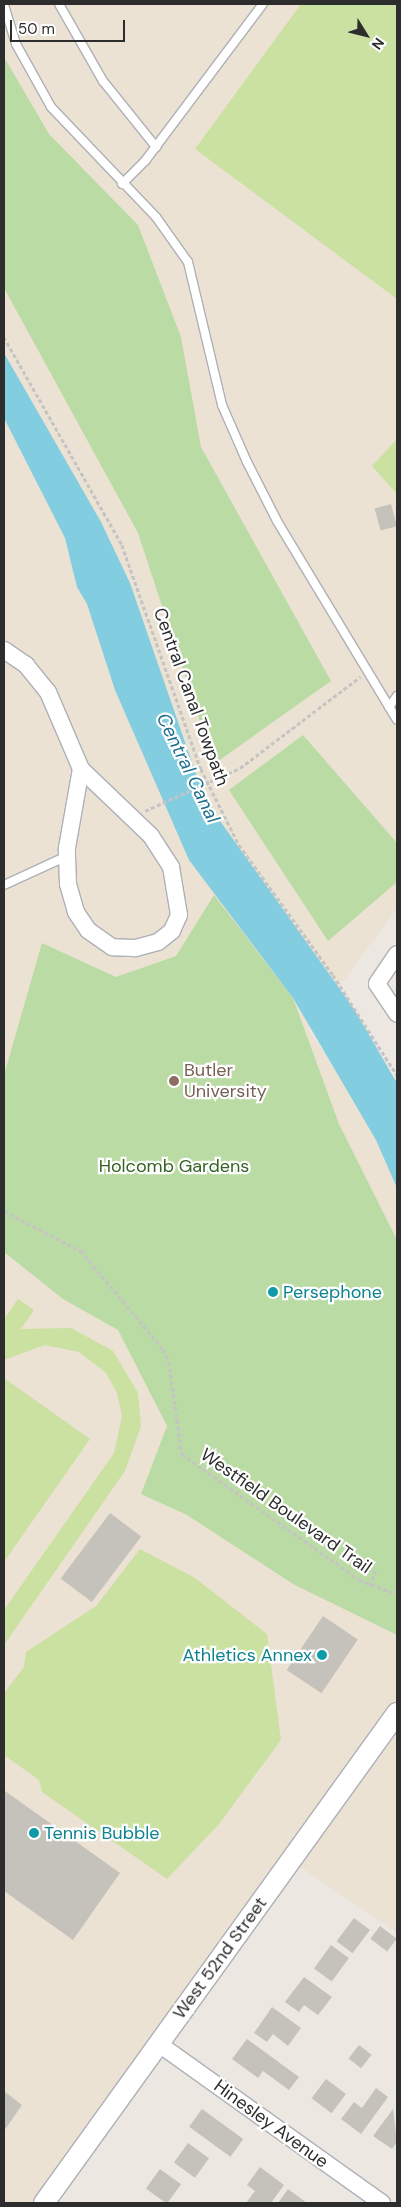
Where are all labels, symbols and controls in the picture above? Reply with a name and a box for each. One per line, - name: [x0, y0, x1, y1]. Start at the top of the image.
- scale bar: [12, 10, 128, 42]
- north arrow: [341, 10, 391, 60]
- text: 50 m: [18, 19, 55, 39]
- text: N: [368, 34, 388, 53]
- street label: Central Canal Towpath: [149, 605, 233, 789]
- water label: Central Canal: [152, 709, 224, 827]
- place label: Butler University: [184, 1060, 267, 1102]
- marker: Butler University: [168, 1075, 180, 1087]
- park label: Holcomb Gardens: [99, 1155, 249, 1177]
- place label: Persephone: [283, 1281, 382, 1303]
- marker: Persephone: [267, 1286, 279, 1298]
- street label: Westfield Boulevard Trail: [196, 1444, 376, 1578]
- place label: Athletics Annex: [183, 1644, 312, 1666]
- marker: Athletics Annex: [316, 1649, 328, 1661]
- place label: Tennis Bubble: [44, 1822, 159, 1844]
- marker: Tennis Bubble: [28, 1827, 40, 1839]
- street label: West 52nd Street: [168, 1893, 272, 2023]
- street label: Hinesley Avenue: [210, 2075, 332, 2173]

